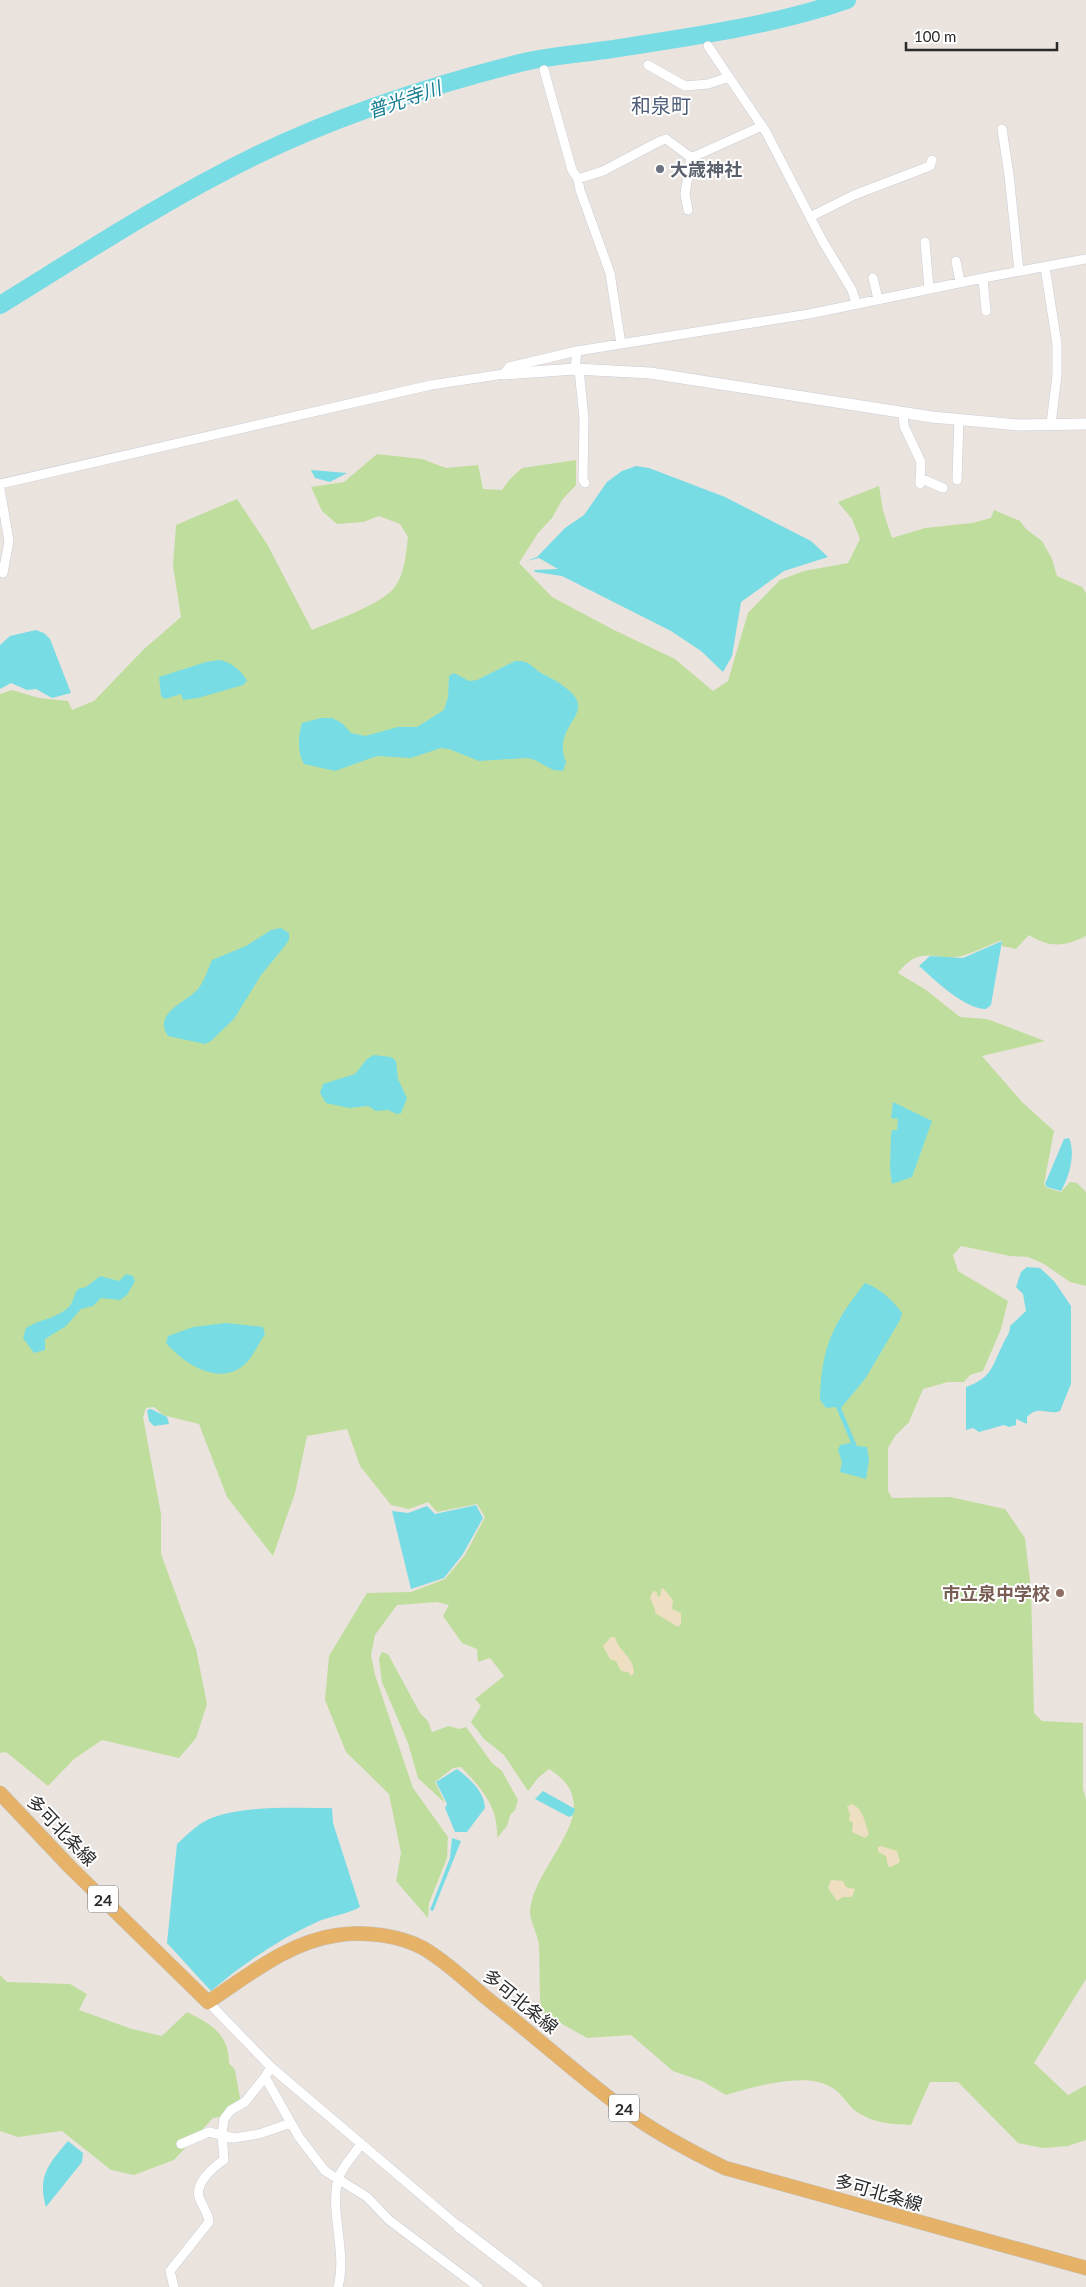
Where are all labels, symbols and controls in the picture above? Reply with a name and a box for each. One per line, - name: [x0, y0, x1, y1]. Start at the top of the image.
- scale bar: [906, 20, 1057, 52]
- text: 100 m: [914, 27, 956, 45]
- water label: 普光寺川: [364, 75, 446, 122]
- district label: 和泉町: [631, 93, 691, 117]
- place label: 大歳神社: [670, 158, 742, 180]
- marker: 大歳神社: [654, 163, 666, 175]
- place label: 市立泉中学校: [942, 1582, 1050, 1604]
- marker: 市立泉中学校: [1054, 1587, 1066, 1599]
- street label: 多可北条線: [23, 1790, 101, 1870]
- road number: 24: [88, 1886, 118, 1912]
- street label: 多可北条線: [479, 1964, 563, 2038]
- road number: 24: [609, 2094, 639, 2122]
- street label: 多可北条線: [833, 2169, 925, 2215]

